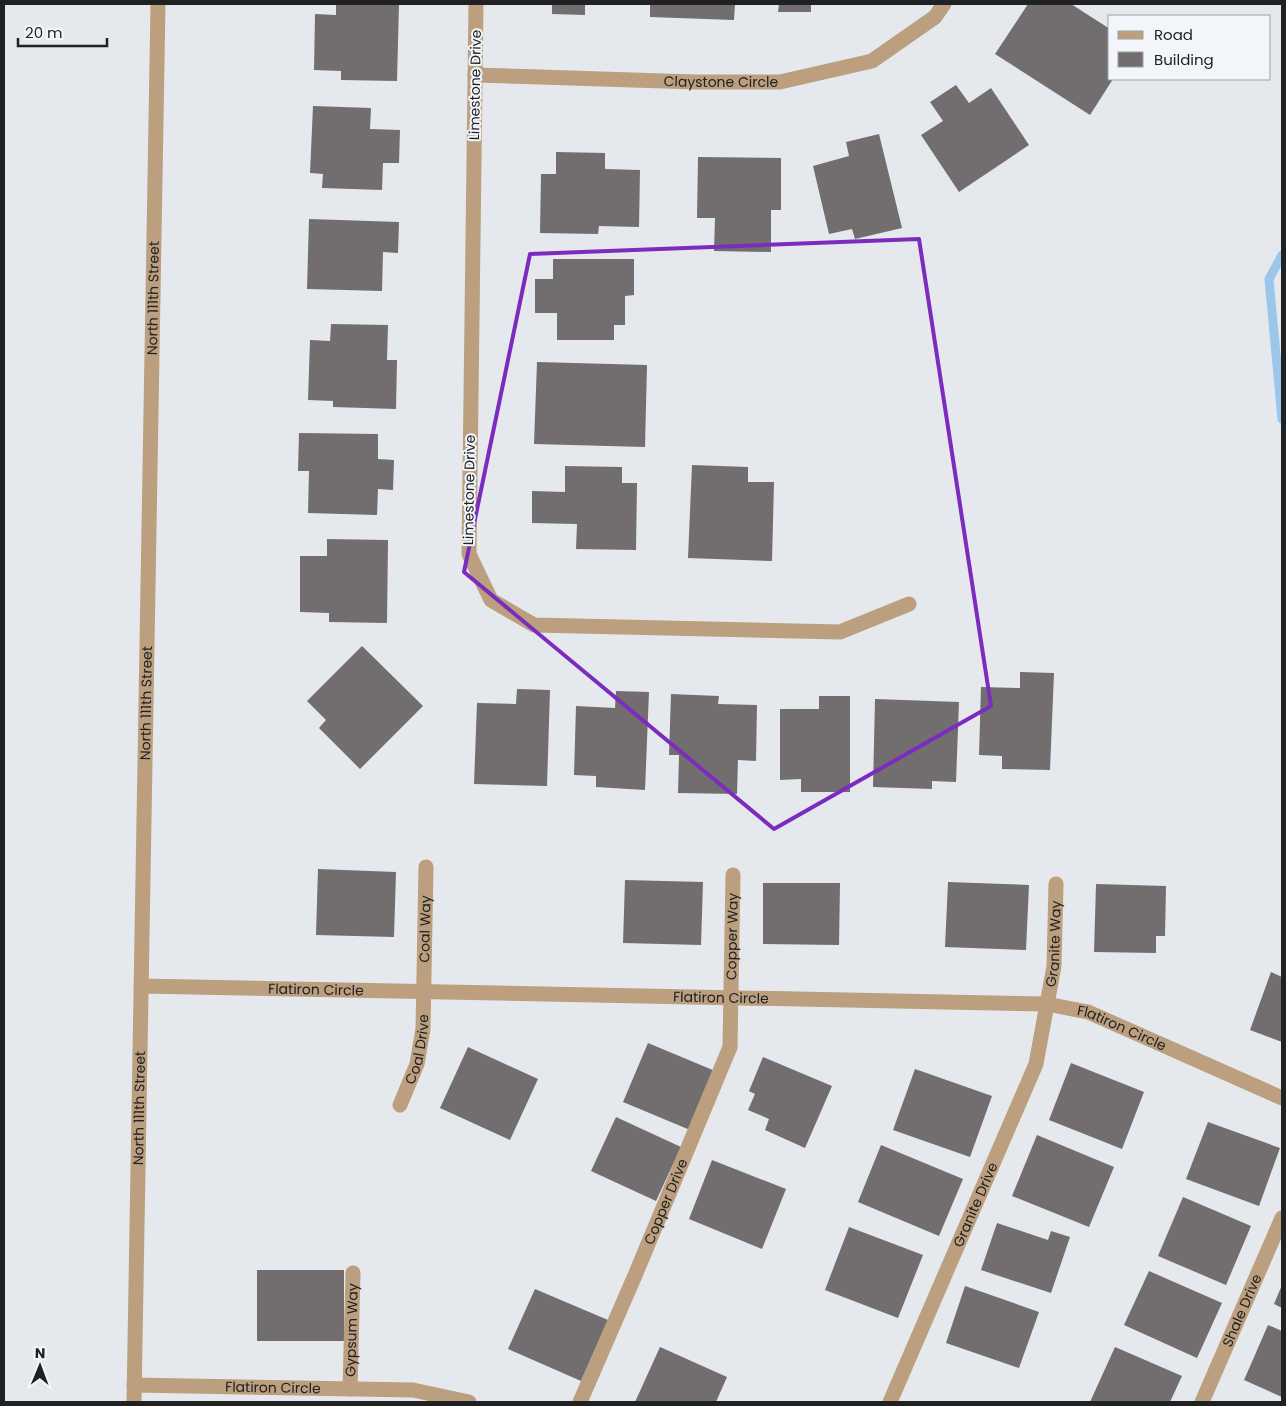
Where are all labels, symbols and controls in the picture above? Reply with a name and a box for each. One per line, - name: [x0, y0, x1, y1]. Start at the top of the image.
- scale bar: [18, 15, 106, 47]
- legend: [1108, 15, 1271, 80]
- text: 20 m: [25, 22, 63, 43]
- text: Road: [1154, 24, 1193, 45]
- street label: Limestone Drive: [464, 29, 486, 140]
- text: Building: [1154, 49, 1214, 70]
- street label: Claystone Circle: [663, 71, 778, 92]
- street label: North 111th Street: [142, 241, 164, 355]
- street label: Limestone Drive: [458, 434, 480, 545]
- street label: North 111th Street: [135, 646, 157, 760]
- street label: Copper Way: [721, 892, 743, 980]
- street label: Coal Way: [414, 895, 435, 963]
- street label: Granite Way: [1040, 900, 1066, 989]
- street label: Flatiron Circle: [268, 979, 364, 1000]
- street label: Flatiron Circle: [673, 987, 769, 1008]
- street label: Flatiron Circle: [1076, 1000, 1170, 1056]
- street label: Coal Drive: [400, 1014, 433, 1087]
- street label: North 111th Street: [128, 1051, 150, 1165]
- street label: Copper Drive: [639, 1155, 693, 1248]
- street label: Granite Drive: [948, 1159, 1003, 1250]
- street label: Shale Drive: [1217, 1270, 1267, 1350]
- street label: Gypsum Way: [340, 1283, 363, 1377]
- north arrow: [15, 1341, 65, 1391]
- text: N: [35, 1343, 46, 1363]
- street label: Flatiron Circle: [225, 1377, 321, 1398]

